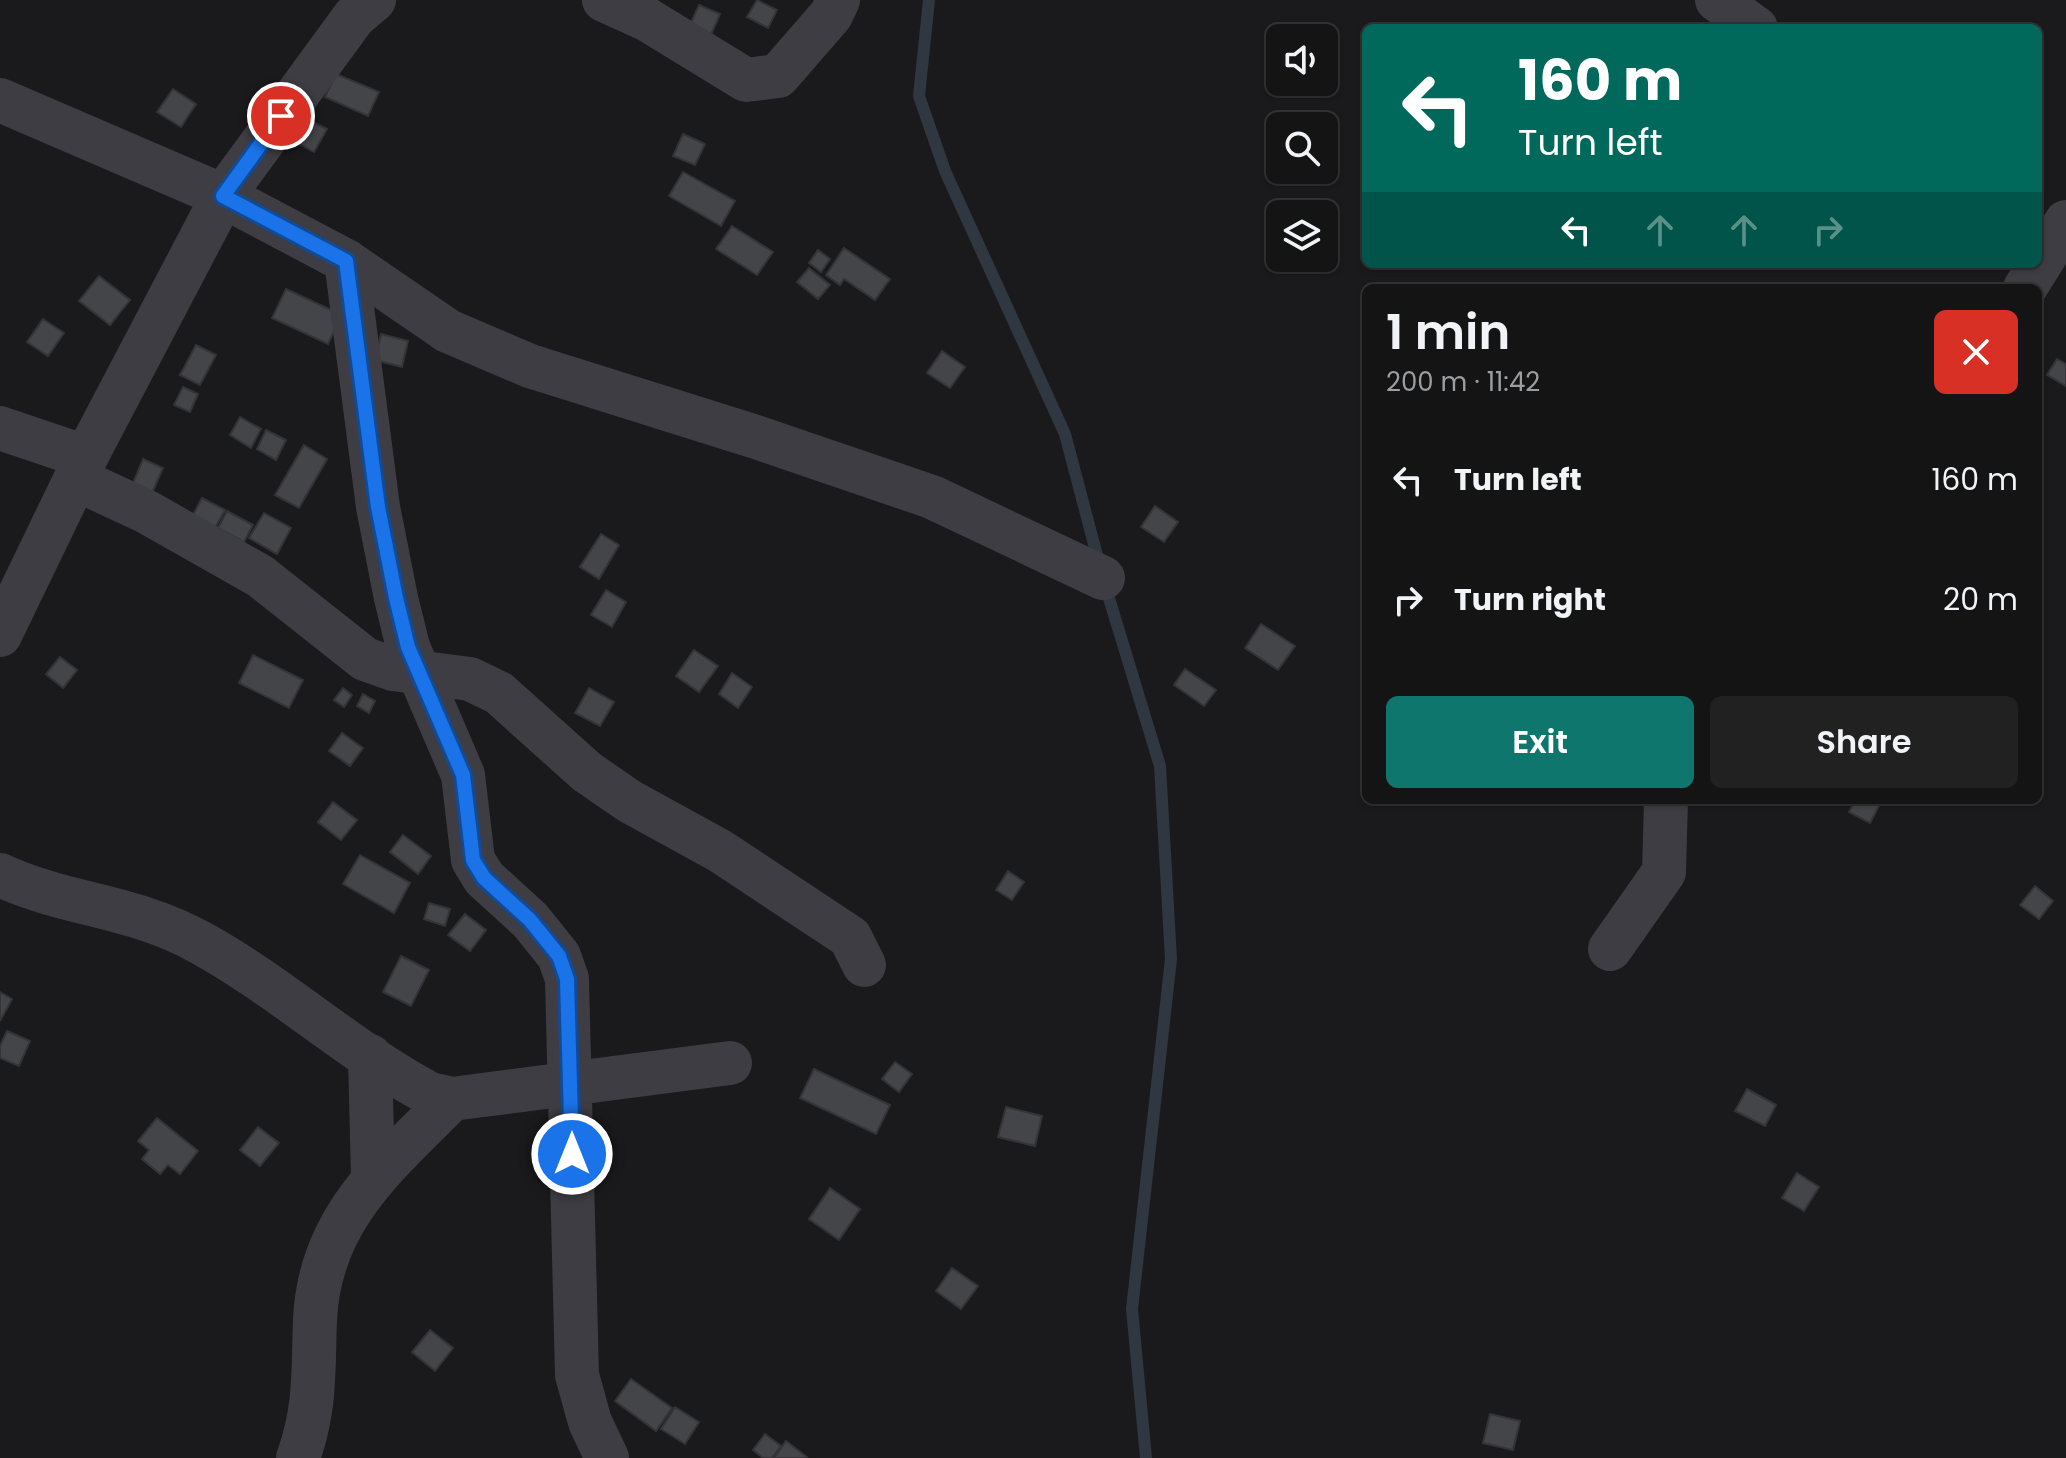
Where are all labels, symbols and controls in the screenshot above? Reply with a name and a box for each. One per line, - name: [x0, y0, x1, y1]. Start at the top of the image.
- map controls: [1266, 24, 1338, 272]
- button: sound: [1266, 24, 1338, 96]
- text: 160 m: [1518, 41, 1682, 120]
- icon: left: [1386, 56, 1490, 160]
- pin: [247, 82, 315, 150]
- icon: arrive: [259, 94, 303, 138]
- button: search: [1266, 112, 1338, 184]
- text: Turn left: [1518, 117, 1663, 168]
- button: layers: [1266, 200, 1338, 272]
- icon: left: [1554, 208, 1598, 252]
- icon: ahead: [1638, 208, 1682, 252]
- icon: ahead: [1722, 208, 1766, 252]
- icon: right: [1806, 208, 1850, 252]
- text: 1 min: [1386, 299, 1510, 366]
- button: close: [1934, 310, 2018, 394]
- text: 200 m · 11:42: [1386, 364, 1540, 400]
- icon: left: [1386, 458, 1430, 502]
- text: Turn left: [1454, 458, 1582, 501]
- text: 160 m: [1932, 458, 2018, 501]
- icon: right: [1386, 578, 1430, 622]
- text: Turn right: [1454, 578, 1606, 621]
- text: 20 m: [1943, 578, 2018, 621]
- button: Exit: [1386, 696, 1694, 788]
- button: Share: [1710, 696, 2018, 788]
- position arrow: [530, 1112, 614, 1196]

